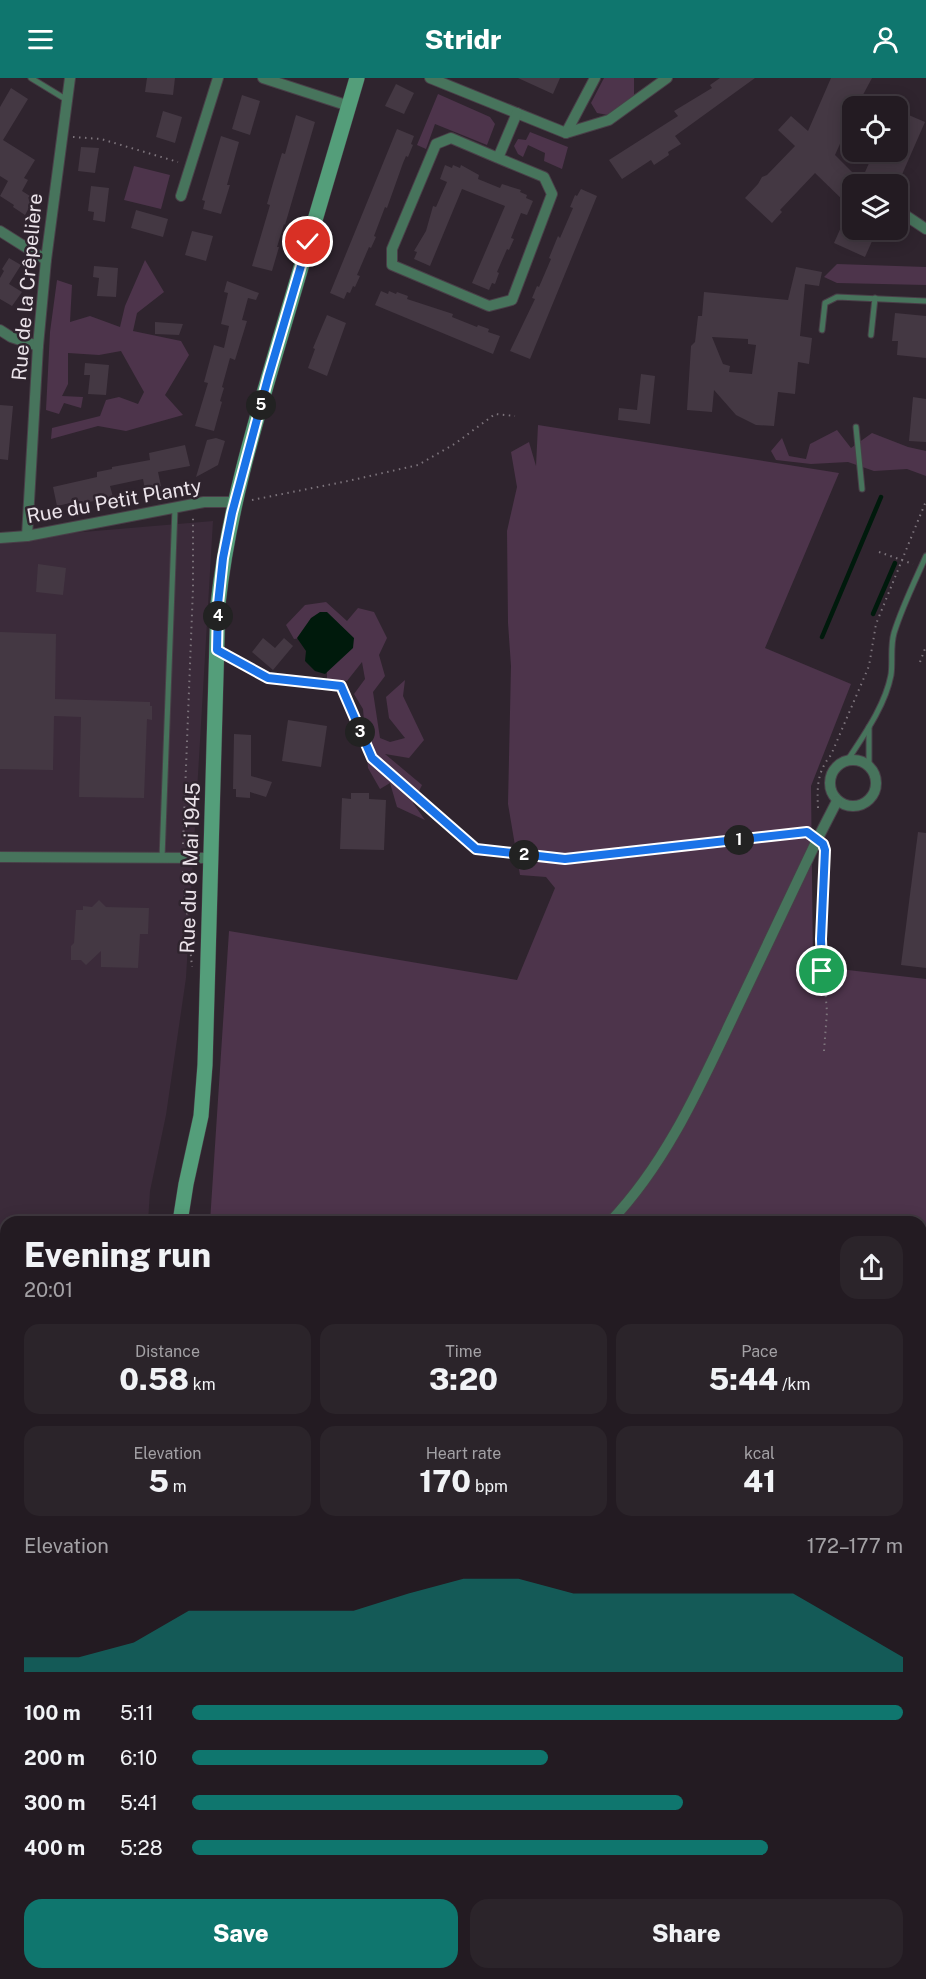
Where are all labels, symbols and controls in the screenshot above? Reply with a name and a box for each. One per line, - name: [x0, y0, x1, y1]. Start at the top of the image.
- icon: menu: [24, 23, 57, 56]
- text: Stridr: [424, 23, 502, 55]
- icon: person: [869, 23, 902, 56]
- map controls: [842, 96, 908, 240]
- button: locate: [842, 96, 908, 162]
- button: layers: [842, 174, 908, 240]
- street label: Rue de la Crêpelière: [7, 192, 47, 382]
- pin: [282, 216, 333, 267]
- icon: check: [291, 225, 324, 258]
- pin: 5: [246, 390, 276, 420]
- text: 5: [256, 395, 266, 414]
- street label: Rue du Petit Planty: [25, 474, 204, 528]
- pin: 4: [203, 601, 233, 631]
- text: 4: [213, 606, 223, 625]
- pin: 3: [345, 717, 375, 747]
- text: 3: [355, 722, 365, 741]
- street label: Rue du 8 Mai 1945: [175, 782, 205, 954]
- pin: 1: [724, 825, 754, 855]
- text: 1: [736, 830, 742, 849]
- pin: 2: [509, 840, 539, 870]
- text: 2: [519, 845, 529, 864]
- pin: [796, 945, 847, 996]
- icon: arrive: [805, 954, 838, 987]
- text: Evening run: [24, 1236, 211, 1274]
- button: share: [840, 1236, 903, 1299]
- text: 20:01: [24, 1278, 73, 1302]
- text: Distance: [135, 1342, 200, 1361]
- text: Time: [445, 1342, 482, 1361]
- text: Pace: [741, 1342, 778, 1361]
- text: 0.58: [119, 1361, 189, 1397]
- text: 3:20: [429, 1361, 498, 1397]
- text: 5:44: [709, 1361, 778, 1397]
- text: km: [189, 1375, 216, 1394]
- text: /km: [778, 1375, 810, 1394]
- text: Elevation: [134, 1444, 201, 1463]
- text: Heart rate: [426, 1444, 501, 1463]
- text: kcal: [744, 1444, 775, 1463]
- text: 5: [148, 1463, 169, 1499]
- text: 170: [419, 1463, 471, 1499]
- text: 41: [743, 1463, 776, 1499]
- text: m: [169, 1477, 187, 1496]
- text: bpm: [471, 1477, 508, 1496]
- text: Elevation: [24, 1534, 109, 1558]
- text: 172–177 m: [807, 1534, 903, 1558]
- text: 100 m: [24, 1701, 81, 1725]
- text: 5:11: [120, 1701, 154, 1725]
- text: 200 m: [24, 1746, 85, 1770]
- text: 6:10: [120, 1746, 157, 1770]
- text: 300 m: [24, 1791, 85, 1815]
- text: 5:41: [120, 1791, 158, 1815]
- text: 400 m: [24, 1836, 85, 1860]
- text: 5:28: [120, 1836, 163, 1860]
- button: Save: [24, 1899, 458, 1968]
- button: Share: [470, 1899, 903, 1968]

